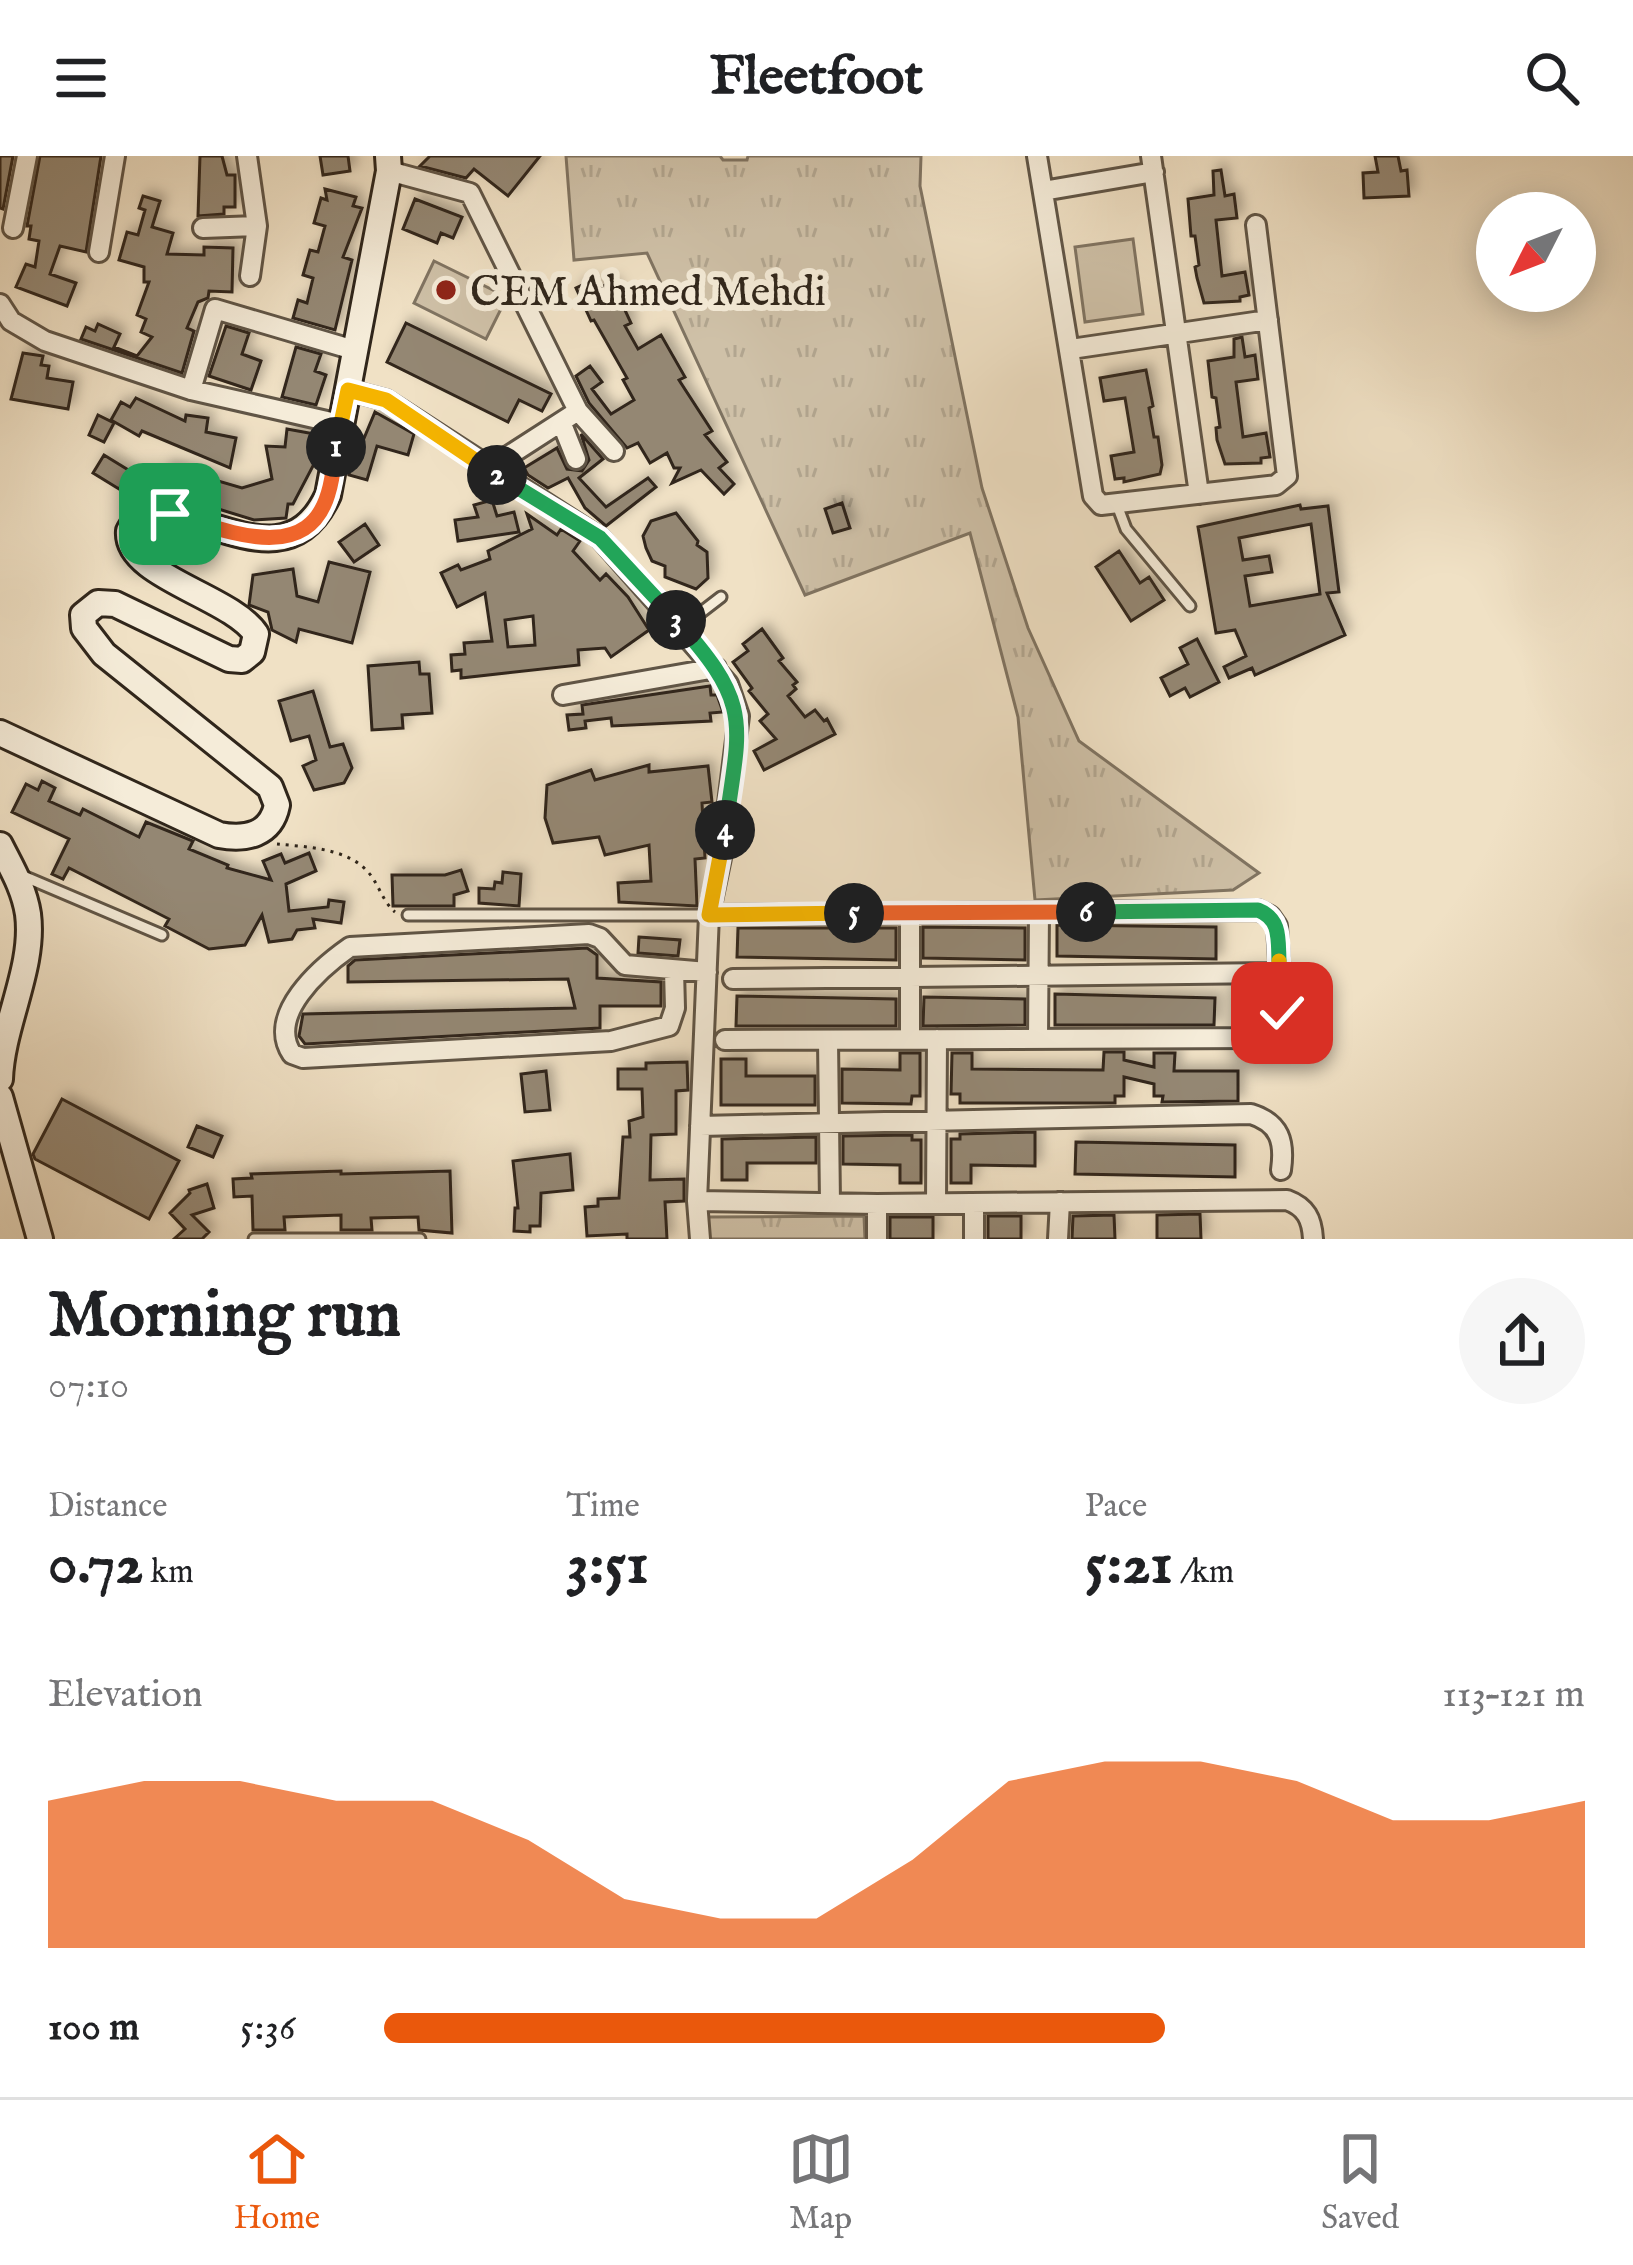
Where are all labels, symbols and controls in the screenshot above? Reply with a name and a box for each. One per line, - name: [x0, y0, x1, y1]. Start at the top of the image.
- text: Fleetfoot: [710, 44, 923, 113]
- icon: menu: [48, 45, 114, 111]
- icon: search: [1519, 45, 1585, 111]
- north arrow: [1476, 192, 1596, 312]
- map controls: [1476, 192, 1596, 312]
- place label: CEM Ahmed Mehdi: [470, 267, 826, 320]
- marker: CEM Ahmed Mehdi: [433, 277, 459, 303]
- pin: 1: [306, 417, 366, 477]
- text: 1: [330, 426, 342, 468]
- pin: 2: [467, 445, 527, 505]
- text: 2: [489, 454, 505, 496]
- pin: [119, 463, 221, 565]
- icon: arrive: [137, 481, 203, 547]
- pin: 3: [646, 590, 706, 650]
- text: 3: [670, 599, 682, 641]
- pin: 4: [695, 800, 755, 860]
- text: 4: [717, 809, 733, 851]
- pin: 6: [1056, 882, 1116, 942]
- pin: 5: [824, 883, 884, 943]
- text: 6: [1079, 891, 1093, 933]
- text: 5: [848, 892, 860, 934]
- pin: [1231, 962, 1333, 1064]
- icon: check: [1249, 980, 1315, 1046]
- text: Morning run: [48, 1275, 401, 1359]
- button: share: [1459, 1278, 1585, 1404]
- text: 07:10: [48, 1362, 129, 1411]
- text: Distance: [48, 1486, 167, 1528]
- text: Time: [566, 1486, 640, 1528]
- text: Pace: [1085, 1486, 1147, 1528]
- text: 0.72: [48, 1528, 143, 1604]
- text: 3:51: [566, 1528, 649, 1604]
- text: 5:21: [1085, 1528, 1173, 1604]
- text: km: [143, 1552, 194, 1594]
- text: /km: [1173, 1552, 1234, 1594]
- text: Elevation: [48, 1671, 203, 1720]
- text: 113–121 m: [1442, 1671, 1585, 1720]
- text: 100 m: [48, 2004, 139, 2053]
- text: 5:36: [240, 2004, 295, 2053]
- tab: Home: [234, 2126, 320, 2240]
- tab: Map: [788, 2126, 854, 2240]
- tab: Saved: [1321, 2126, 1399, 2240]

